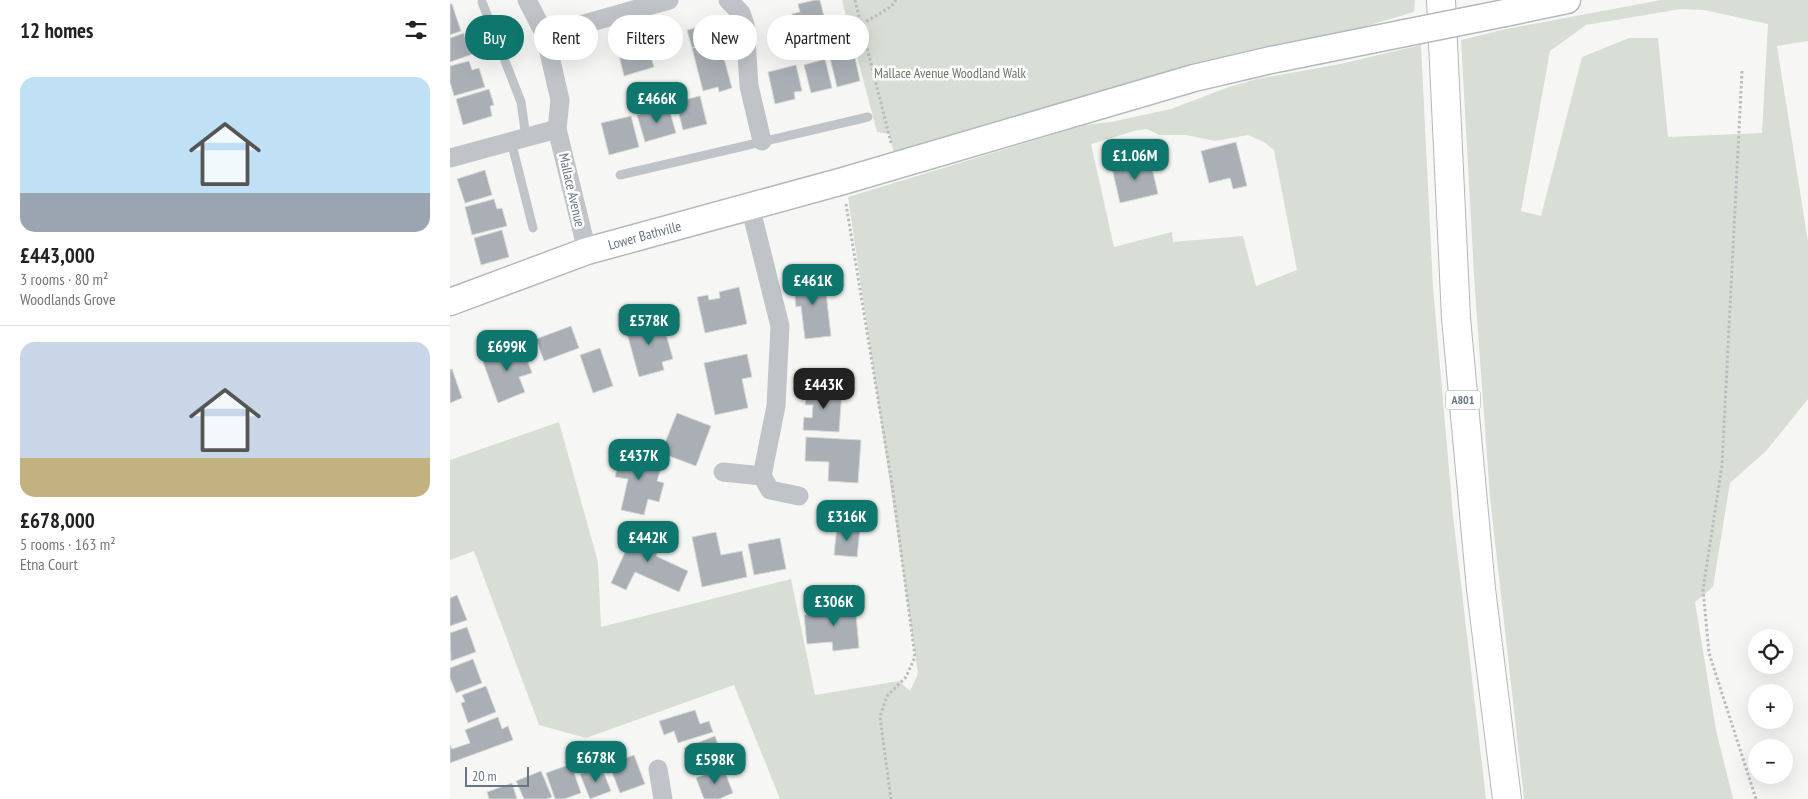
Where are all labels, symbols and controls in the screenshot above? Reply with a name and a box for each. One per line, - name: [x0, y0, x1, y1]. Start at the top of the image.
- chip: Buy: [465, 15, 524, 60]
- chip: Rent: [534, 15, 598, 60]
- chip: Filters: [608, 15, 683, 60]
- chip: New: [693, 15, 757, 60]
- chip: Apartment: [767, 15, 869, 60]
- icon: filters: [402, 16, 430, 44]
- text: 12 homes: [20, 17, 93, 44]
- park label: Mallace Avenue Woodland Walk: [874, 64, 1027, 82]
- pin: £466K: [622, 82, 692, 124]
- text: £466K: [638, 88, 676, 108]
- icon: home: [180, 109, 270, 199]
- pin: £1.06M: [1094, 138, 1176, 181]
- text: £1.06M: [1113, 145, 1157, 165]
- street label: Mallace Avenue: [555, 151, 589, 229]
- street label: Lower Bathville: [606, 217, 683, 254]
- text: £443,000: [20, 242, 95, 269]
- pin: £461K: [778, 264, 848, 306]
- text: 3 rooms · 80 m²: [20, 269, 108, 289]
- text: £461K: [794, 270, 832, 290]
- text: Woodlands Grove: [20, 289, 116, 309]
- pin: £578K: [614, 304, 684, 346]
- text: £578K: [630, 310, 668, 330]
- pin: £699K: [472, 330, 542, 372]
- text: £699K: [488, 336, 526, 356]
- pin: £443K: [789, 368, 859, 410]
- text: £443K: [805, 374, 843, 394]
- icon: home: [180, 375, 270, 465]
- road number: A801: [1446, 390, 1480, 410]
- pin: £437K: [604, 438, 674, 481]
- text: £437K: [620, 445, 658, 465]
- pin: £316K: [812, 500, 882, 542]
- text: £316K: [828, 506, 866, 526]
- text: £678,000: [20, 507, 95, 534]
- pin: £442K: [613, 520, 683, 563]
- text: £442K: [629, 527, 667, 547]
- text: 5 rooms · 163 m²: [20, 534, 116, 554]
- text: Etna Court: [20, 554, 78, 574]
- pin: £306K: [799, 584, 869, 627]
- text: £306K: [815, 591, 853, 611]
- map controls: [1748, 629, 1793, 784]
- button: locate: [1748, 629, 1793, 674]
- button: +: [1748, 684, 1793, 729]
- button: −: [1748, 739, 1793, 784]
- pin: £678K: [561, 740, 631, 783]
- pin: £598K: [680, 742, 750, 785]
- text: £678K: [577, 747, 615, 767]
- text: £598K: [696, 749, 734, 769]
- scale bar: [465, 764, 529, 787]
- text: 20 m: [472, 767, 497, 785]

